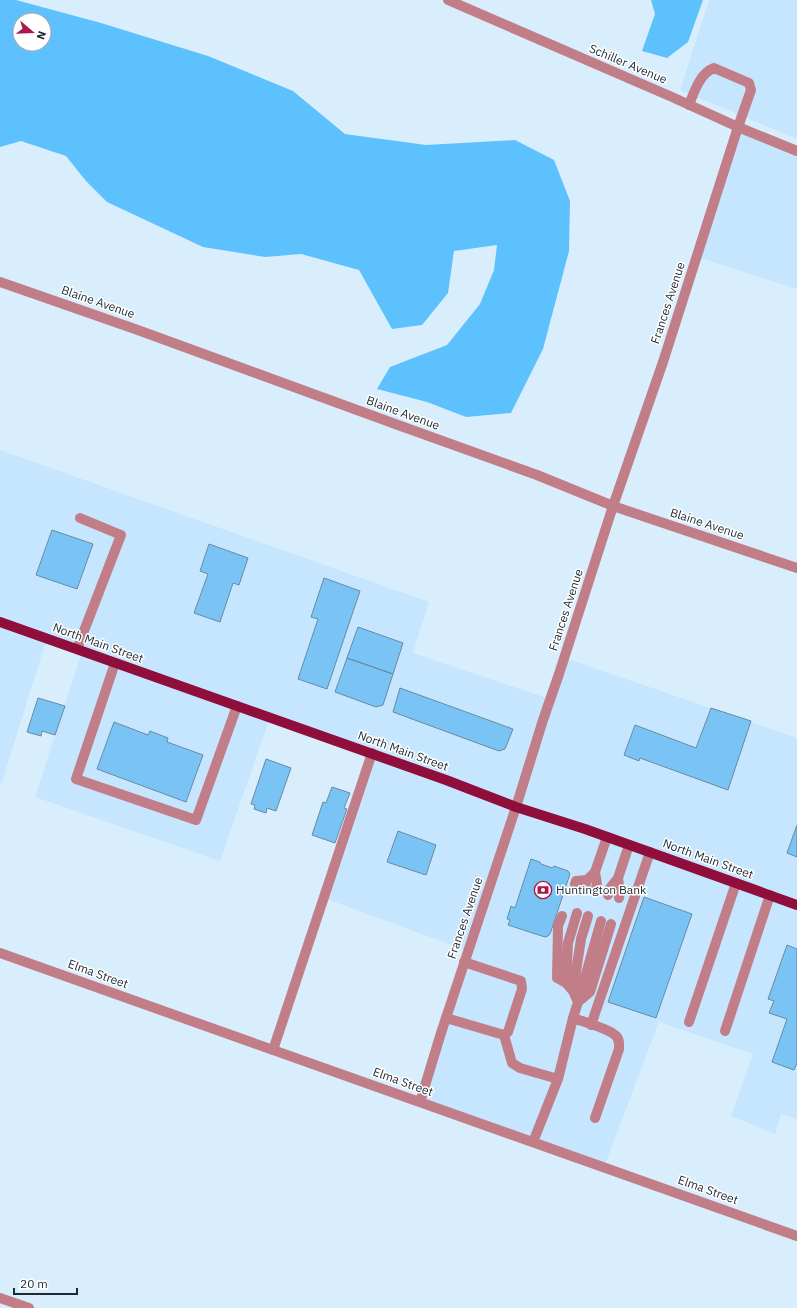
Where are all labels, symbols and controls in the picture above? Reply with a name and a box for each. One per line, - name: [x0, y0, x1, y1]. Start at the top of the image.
- north arrow: [12, 12, 52, 52]
- text: N: [34, 29, 49, 41]
- street label: Schiller Avenue: [587, 40, 670, 87]
- street label: Frances Avenue: [647, 260, 688, 346]
- street label: Blaine Avenue: [59, 282, 137, 321]
- street label: Blaine Avenue: [365, 392, 442, 433]
- street label: Blaine Avenue: [668, 505, 746, 543]
- street label: Frances Avenue: [545, 567, 586, 653]
- street label: North Main Street: [51, 619, 145, 666]
- street label: North Main Street: [356, 727, 450, 774]
- street label: North Main Street: [661, 835, 755, 882]
- street label: Frances Avenue: [444, 875, 486, 961]
- bank icon: Huntington Bank: [533, 880, 553, 900]
- place label: Huntington Bank: [556, 882, 647, 897]
- street label: Elma Street: [66, 956, 130, 991]
- street label: Elma Street: [371, 1064, 435, 1099]
- street label: Elma Street: [676, 1172, 740, 1207]
- scale bar: [14, 1270, 77, 1296]
- text: 20 m: [20, 1276, 48, 1291]

